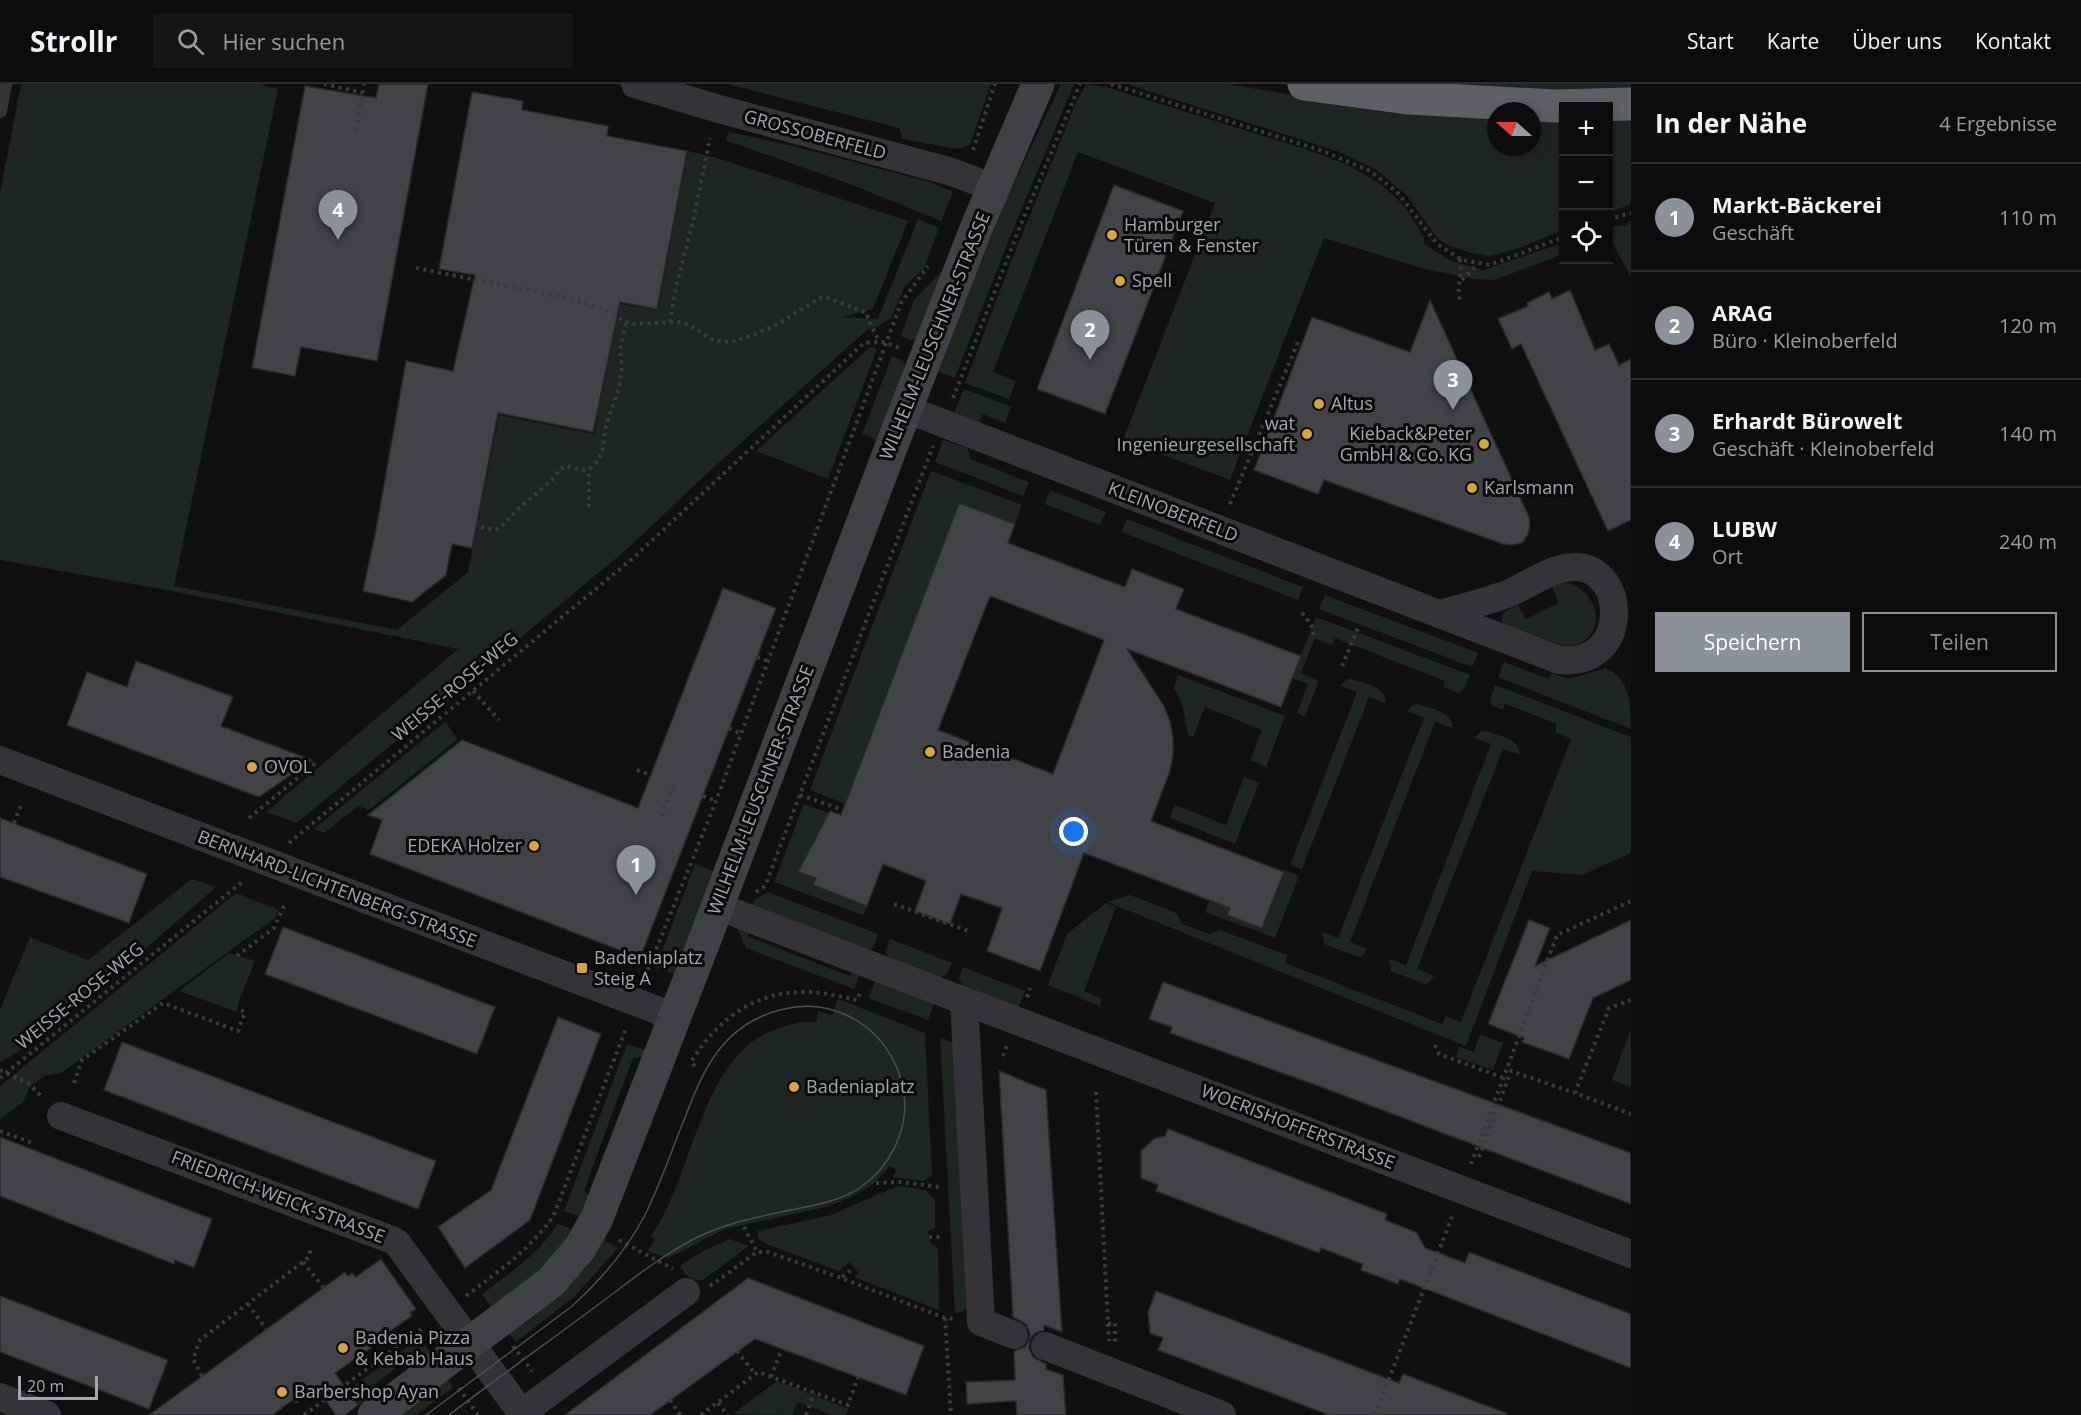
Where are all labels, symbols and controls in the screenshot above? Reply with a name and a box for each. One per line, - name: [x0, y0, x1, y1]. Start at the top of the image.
- search box: [153, 14, 573, 68]
- text: Strollr: [30, 22, 117, 60]
- icon: search: [174, 25, 207, 58]
- text: Hier suchen: [222, 26, 345, 56]
- text: Start: [1687, 27, 1734, 55]
- text: Karte: [1767, 27, 1819, 55]
- text: Über uns: [1852, 27, 1942, 55]
- text: Kontakt: [1975, 27, 2051, 55]
- north arrow: [1487, 102, 1541, 156]
- map controls: [1559, 102, 1613, 264]
- button: +: [1559, 102, 1613, 156]
- street label: GROSSOBERFELD: [741, 103, 889, 165]
- text: In der Nähe: [1655, 105, 1807, 141]
- text: 4 Ergebnisse: [1939, 110, 2057, 137]
- button: −: [1559, 156, 1613, 210]
- text: Markt-Bäckerei: [1712, 189, 1882, 219]
- pin: 4: [318, 190, 358, 240]
- text: 1: [1669, 204, 1680, 231]
- text: 110 m: [1999, 204, 2057, 231]
- street label: WILHELM-LEUSCHNER-STRASSE: [873, 208, 995, 463]
- button: locate: [1559, 210, 1613, 264]
- place label: Hamburger Türen & Fenster: [1124, 212, 1259, 257]
- text: Geschäft: [1712, 219, 1794, 246]
- marker: Hamburger Türen & Fenster: [1105, 228, 1119, 242]
- place label: Spell: [1132, 268, 1172, 292]
- marker: Spell: [1113, 274, 1127, 288]
- text: ARAG: [1712, 297, 1773, 327]
- pin: 2: [1070, 310, 1110, 360]
- text: 2: [1669, 312, 1680, 339]
- text: 120 m: [1999, 312, 2057, 339]
- text: Büro · Kleinoberfeld: [1712, 327, 1898, 354]
- pin: 3: [1434, 360, 1472, 410]
- place label: Altus: [1331, 391, 1373, 415]
- marker: Altus: [1312, 397, 1326, 411]
- text: Erhardt Bürowelt: [1712, 405, 1902, 435]
- place label: wat Ingenieurgesellschaft: [1117, 411, 1295, 456]
- text: 3: [1669, 420, 1680, 447]
- text: 140 m: [1999, 420, 2057, 447]
- place label: Kieback&Peter GmbH & Co. KG: [1340, 421, 1473, 466]
- marker: wat Ingenieurgesellschaft: [1300, 427, 1314, 441]
- text: Geschäft · Kleinoberfeld: [1712, 435, 1935, 462]
- marker: Kieback&Peter GmbH & Co. KG: [1477, 437, 1491, 451]
- street label: KLEINOBERFELD: [1105, 475, 1242, 547]
- place label: Karlsmann: [1484, 475, 1574, 499]
- marker: Karlsmann: [1465, 481, 1479, 495]
- text: LUBW: [1712, 513, 1777, 543]
- text: 4: [1669, 528, 1680, 555]
- text: 240 m: [1999, 528, 2057, 555]
- text: Ort: [1712, 543, 1743, 570]
- button: Speichern: [1655, 612, 1850, 672]
- button: Teilen: [1862, 612, 2057, 672]
- street label: WEISSE-ROSE-WEG: [386, 626, 522, 746]
- street label: WILHELM-LEUSCHNER-STRASSE: [701, 662, 819, 918]
- place label: Badenia: [942, 739, 1010, 763]
- marker: Badenia: [923, 745, 937, 759]
- place label: OVOL: [264, 754, 312, 778]
- marker: OVOL: [245, 760, 259, 774]
- your location: [1059, 817, 1088, 846]
- street label: BERNHARD-LICHTENBERG-STRASSE: [194, 824, 480, 952]
- place label: EDEKA Holzer: [407, 833, 523, 857]
- marker: EDEKA Holzer: [527, 839, 541, 853]
- pin: 1: [616, 846, 656, 895]
- street label: WEISSE-ROSE-WEG: [11, 936, 148, 1054]
- place label: Badeniaplatz Steig A: [594, 945, 703, 990]
- marker: Badeniaplatz Steig A: [575, 961, 589, 975]
- place label: Badeniaplatz: [806, 1074, 915, 1098]
- street label: WOERISHOFFERSTRASSE: [1198, 1078, 1399, 1174]
- marker: Badeniaplatz: [787, 1080, 801, 1094]
- street label: FRIEDRICH-WEICK-STRASSE: [168, 1144, 389, 1248]
- place label: Badenia Pizza & Kebab Haus: [355, 1325, 474, 1370]
- marker: Badenia Pizza & Kebab Haus: [336, 1341, 350, 1355]
- scale bar: [18, 1373, 98, 1400]
- text: 20 m: [27, 1375, 64, 1397]
- place label: Barbershop Ayan: [294, 1379, 439, 1403]
- marker: Barbershop Ayan: [275, 1385, 289, 1399]

